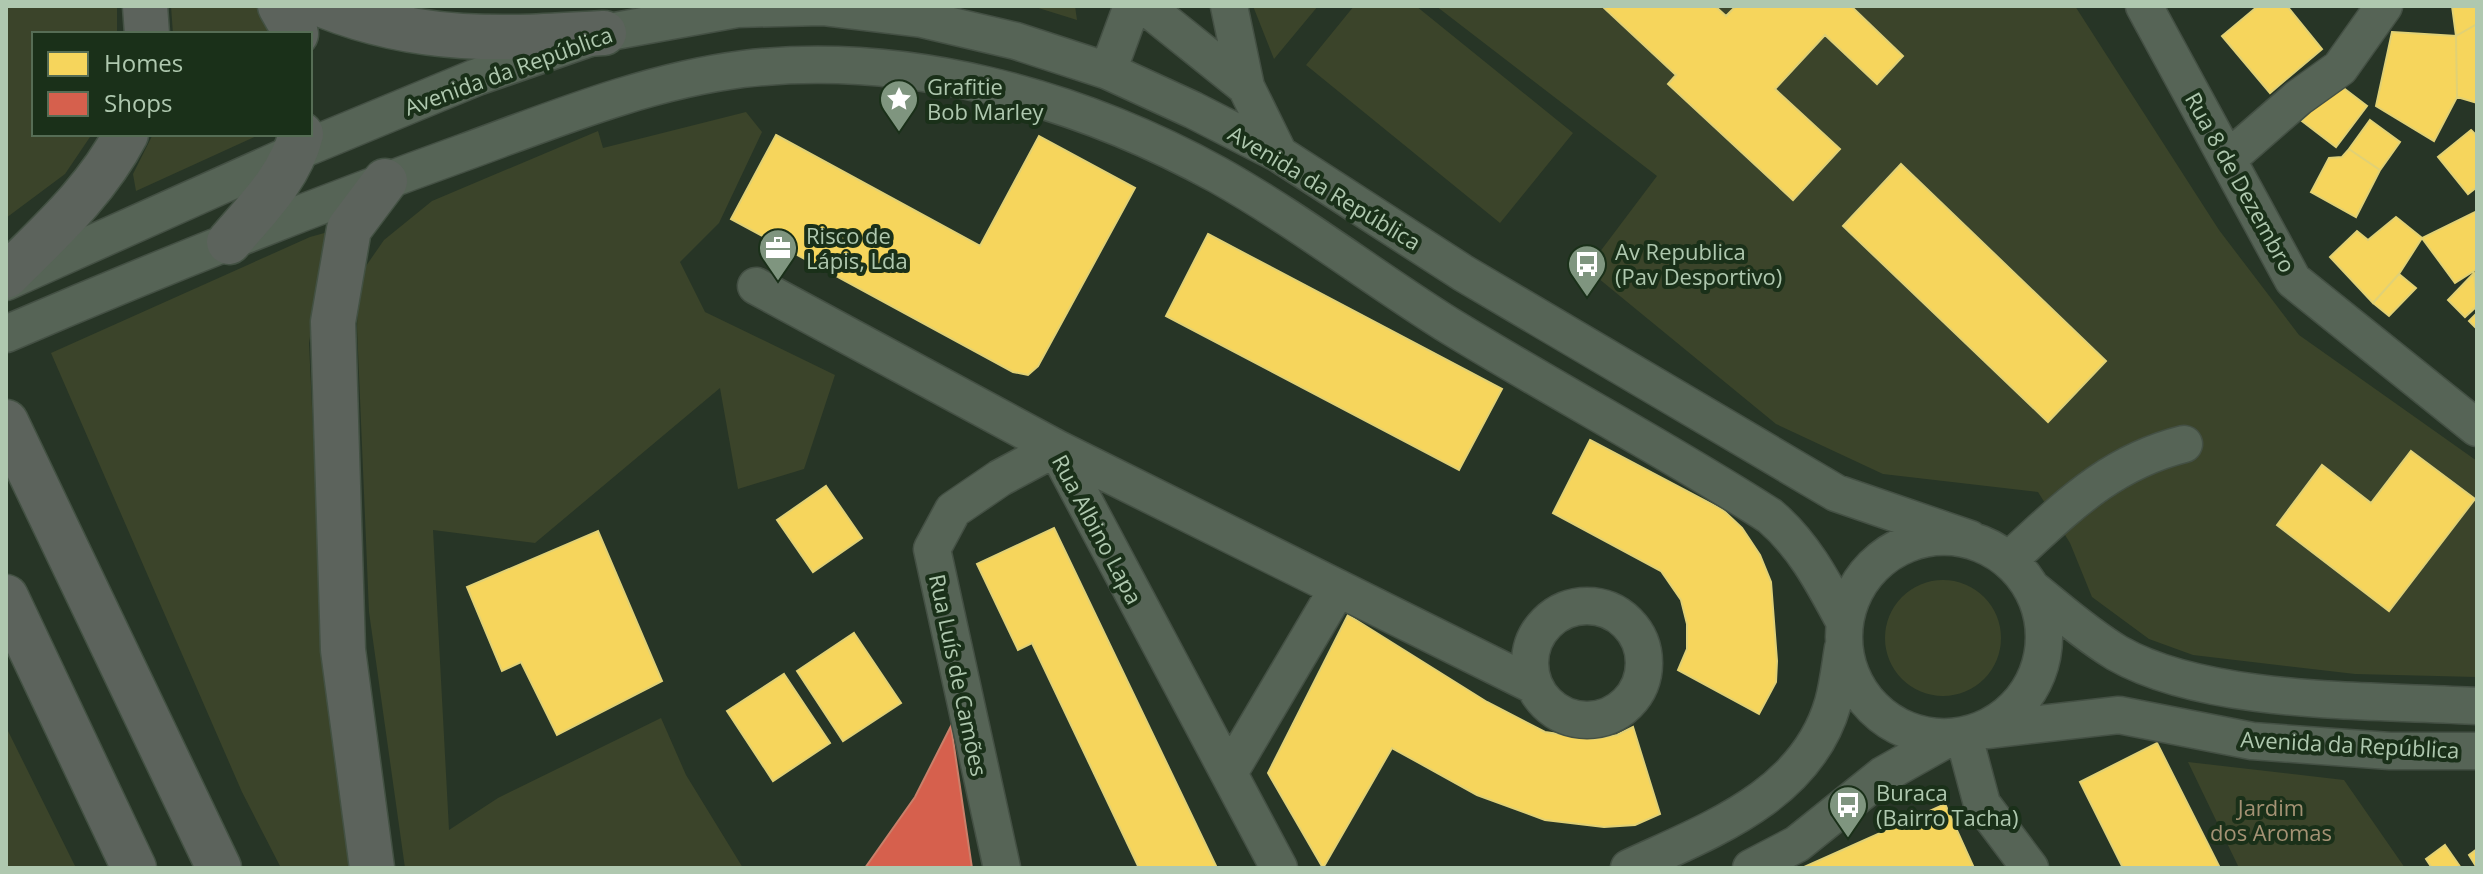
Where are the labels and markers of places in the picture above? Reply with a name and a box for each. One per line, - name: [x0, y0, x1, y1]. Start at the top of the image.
- place label: Grafitie Bob Marley: [927, 71, 1045, 126]
- place icon: Grafitie Bob Marley: [878, 78, 920, 133]
- place label: Risco de Lápis, Lda: [806, 220, 908, 275]
- office icon: Risco de Lápis, Lda: [757, 227, 799, 282]
- place label: Av Republica (Pav Desportivo): [1615, 236, 1782, 291]
- bus stop icon: Av Republica (Pav Desportivo): [1566, 243, 1608, 298]
- place label: Buraca (Bairro Tacha): [1876, 777, 2019, 832]
- bus stop icon: Buraca (Bairro Tacha): [1827, 784, 1869, 839]

